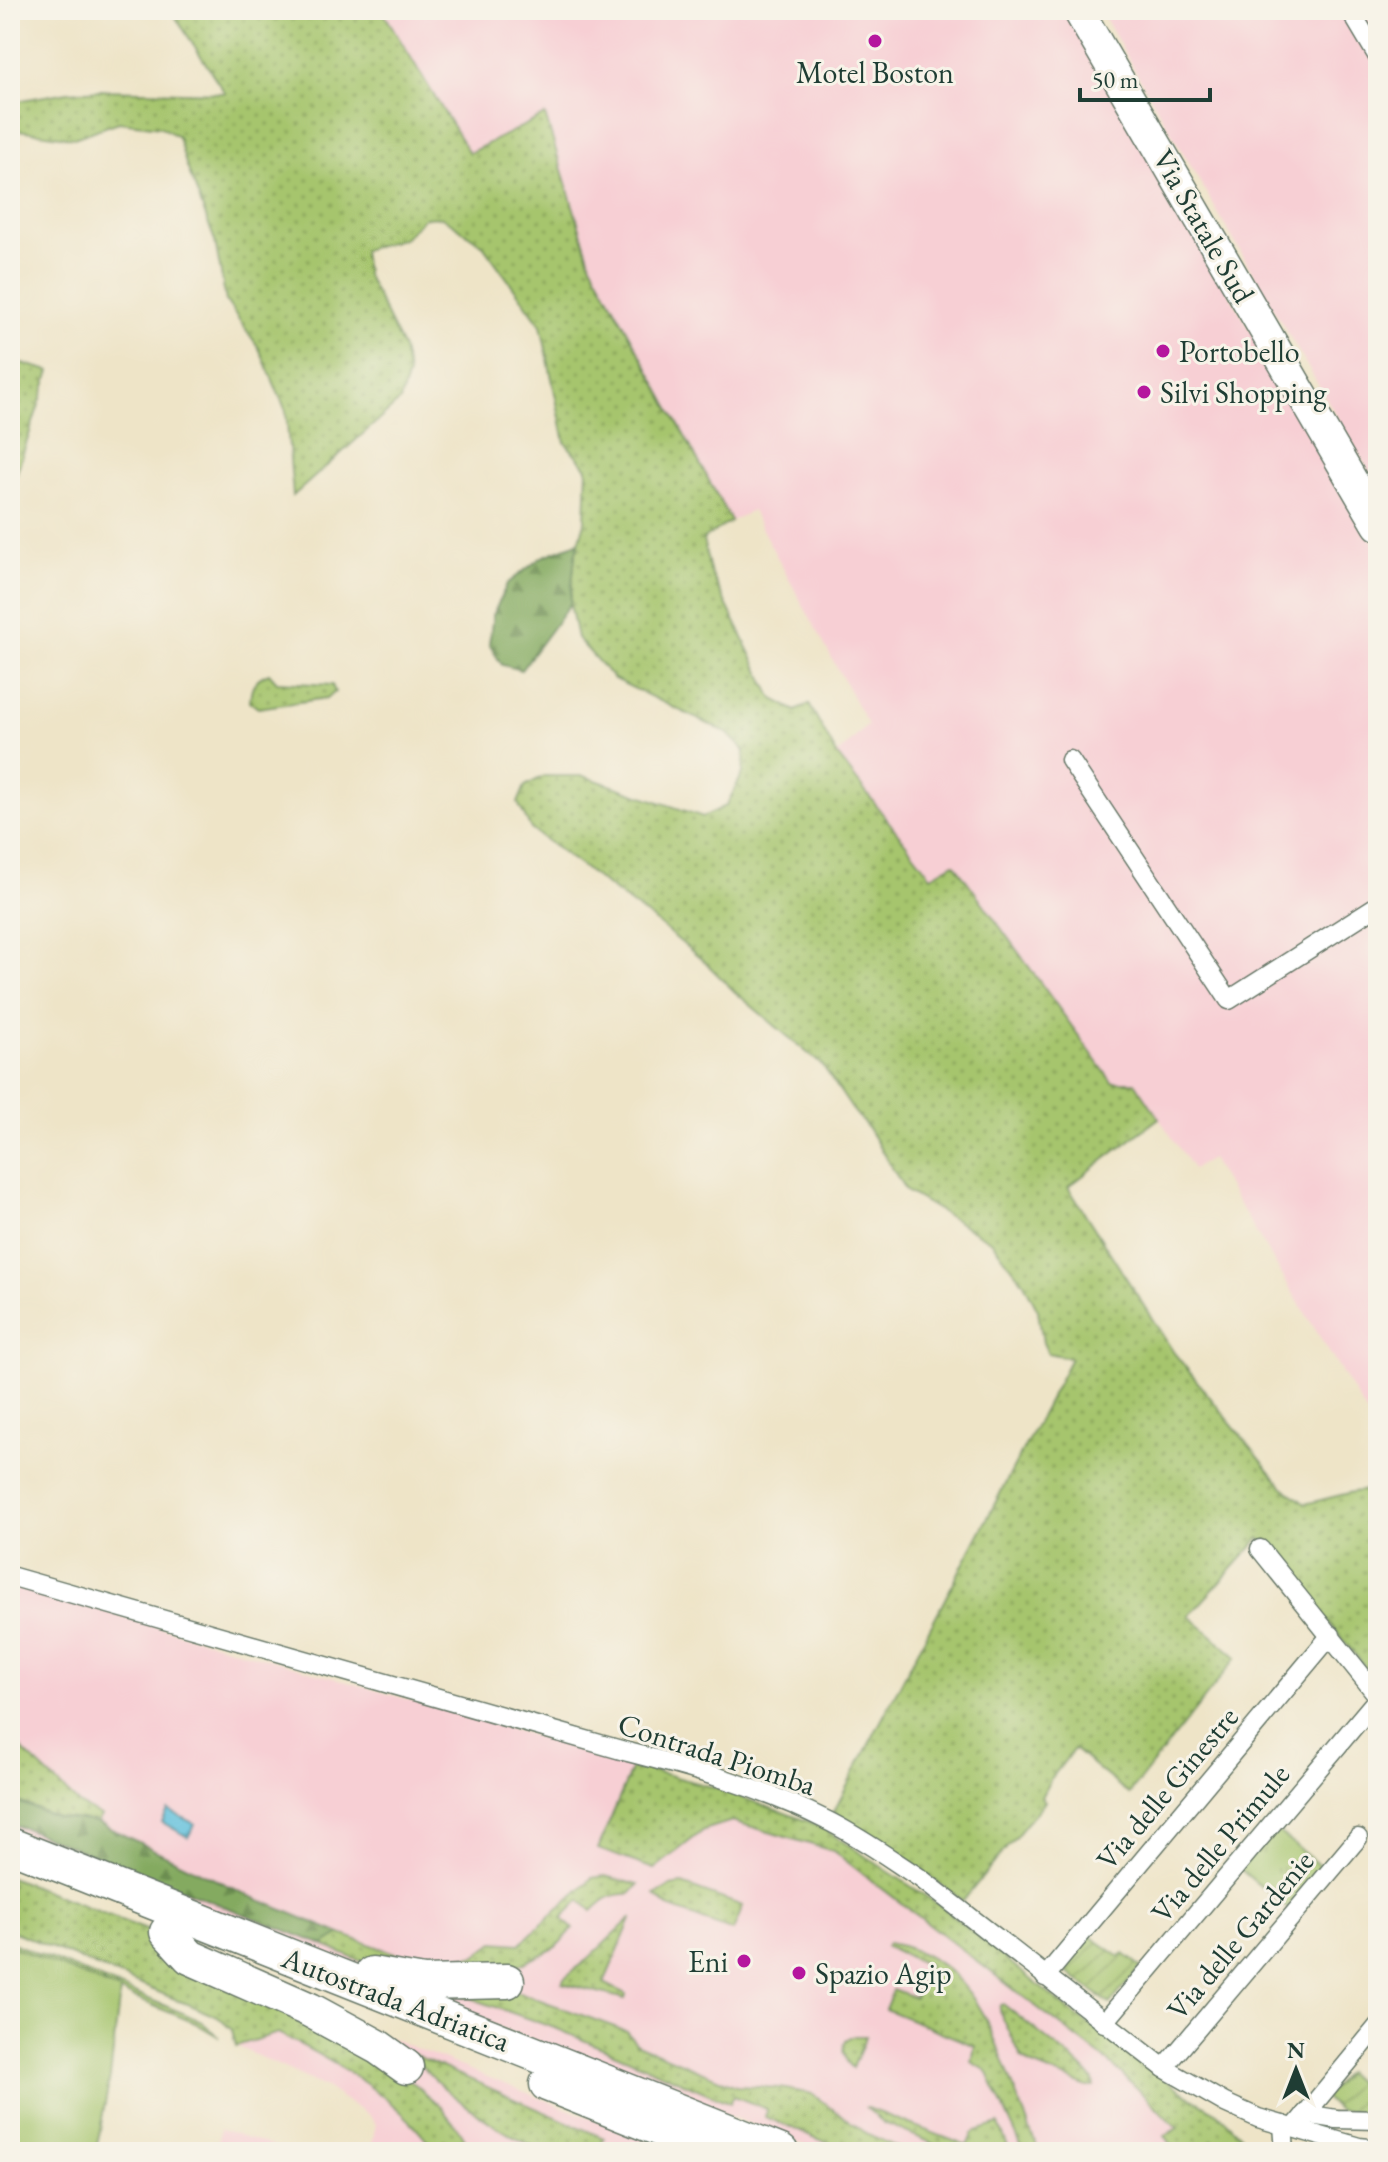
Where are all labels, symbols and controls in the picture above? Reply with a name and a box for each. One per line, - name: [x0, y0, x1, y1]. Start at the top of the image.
- marker: Motel Boston: [866, 32, 884, 50]
- scale bar: [1080, 52, 1210, 102]
- place label: Motel Boston: [796, 53, 954, 92]
- text: 50 m: [1092, 64, 1139, 95]
- street label: Via Statale Sud: [1144, 142, 1264, 311]
- place label: Portobello: [1179, 332, 1300, 371]
- marker: Portobello: [1154, 342, 1172, 360]
- place label: Silvi Shopping: [1160, 373, 1328, 412]
- marker: Silvi Shopping: [1135, 383, 1153, 401]
- street label: Via delle Ginestre: [1087, 1698, 1247, 1878]
- street label: Contrada Piomba: [613, 1704, 821, 1804]
- street label: Via delle Primule: [1142, 1755, 1298, 1931]
- street label: Via delle Gardenie: [1158, 1842, 1322, 2028]
- street label: Autostrada Adriatica: [276, 1937, 515, 2060]
- place label: Eni: [688, 1942, 728, 1981]
- marker: Eni: [735, 1952, 753, 1970]
- place label: Spazio Agip: [815, 1954, 952, 1993]
- marker: Spazio Agip: [790, 1964, 808, 1982]
- north arrow: [1256, 2030, 1336, 2110]
- text: N: [1287, 2036, 1305, 2065]

